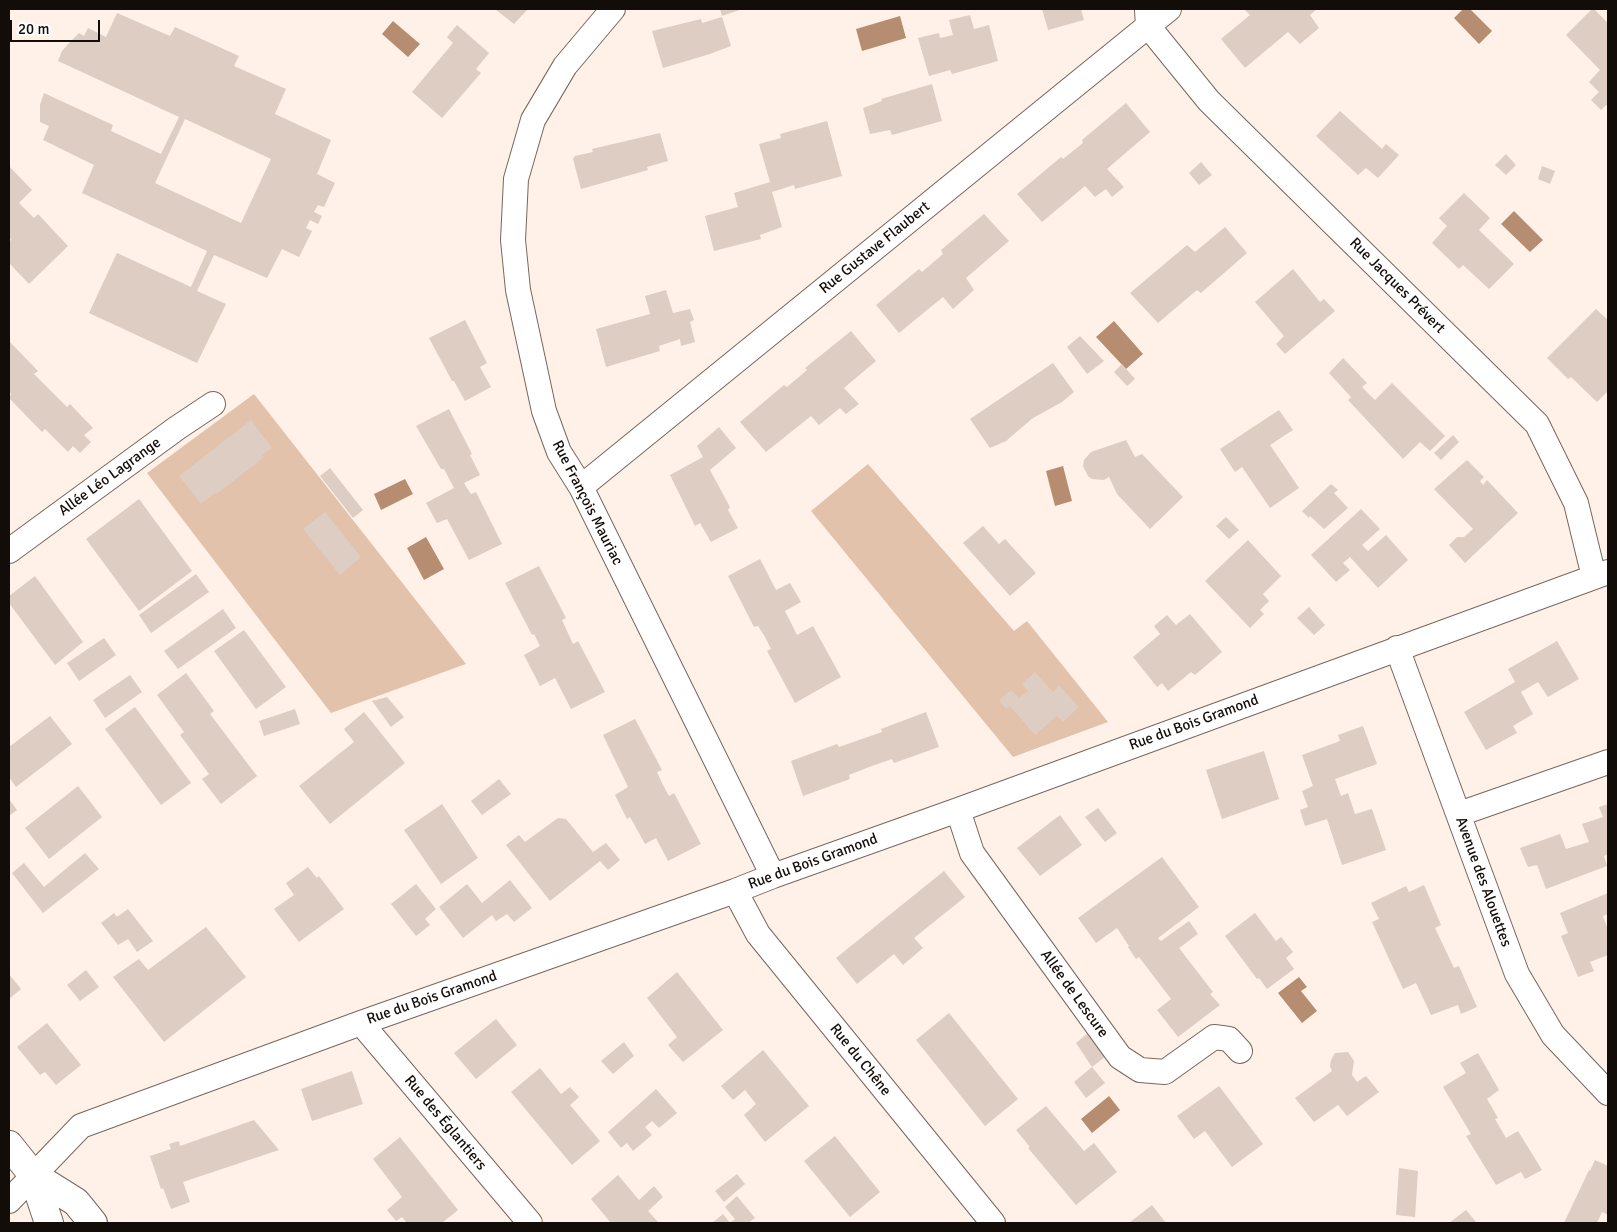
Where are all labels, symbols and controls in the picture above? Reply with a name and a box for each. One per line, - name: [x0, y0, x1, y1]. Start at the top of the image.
- scale bar: [12, 10, 102, 42]
- text: 20 m: [18, 20, 49, 38]
- street label: Rue Gustave Flaubert: [816, 198, 934, 298]
- street label: Rue Jacques Prévert: [1345, 234, 1449, 338]
- street label: Allée Léo Lagrange: [55, 434, 165, 520]
- street label: Rue François Mauriac: [548, 438, 626, 568]
- street label: Rue du Bois Gramond: [1127, 691, 1261, 755]
- street label: Avenue des Alouettes: [1451, 815, 1515, 949]
- street label: Rue du Bois Gramond: [746, 830, 880, 894]
- street label: Allée de Lescure: [1036, 947, 1112, 1041]
- street label: Rue du Bois Gramond: [365, 967, 499, 1029]
- street label: Rue du Chêne: [825, 1020, 895, 1100]
- street label: Rue des Églantiers: [400, 1072, 490, 1174]

